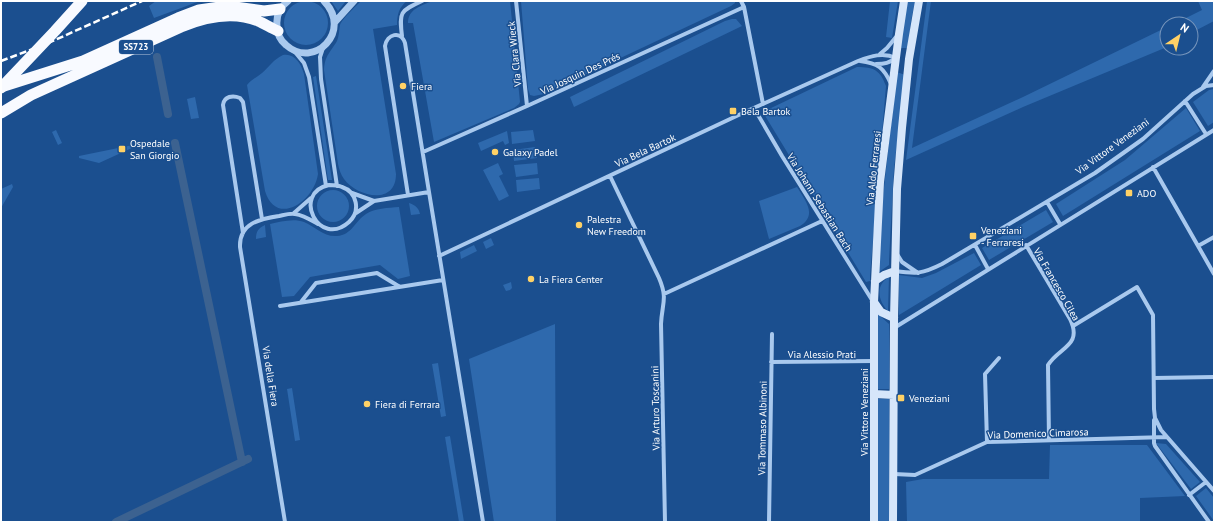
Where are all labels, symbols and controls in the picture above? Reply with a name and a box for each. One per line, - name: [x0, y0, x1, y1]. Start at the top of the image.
- north arrow: [1159, 16, 1199, 56]
- street label: Via Clara Wieck: [505, 20, 524, 88]
- text: N: [1178, 20, 1192, 36]
- road number: SS723: [119, 40, 153, 54]
- street label: Via Josquin Des Prés: [537, 49, 622, 98]
- place label: Fiera: [411, 80, 432, 93]
- marker: Fiera: [398, 81, 408, 91]
- place label: Bela Bartok: [741, 105, 791, 118]
- marker: Bela Bartok: [728, 106, 738, 116]
- street label: Via Vittore Veneziani: [1072, 115, 1152, 178]
- street label: Via Aldo Ferraresi: [863, 130, 884, 207]
- street label: Via Bela Bartok: [612, 131, 678, 171]
- place label: Ospedale San Giorgio: [130, 137, 179, 162]
- marker: Ospedale San Giorgio: [117, 144, 127, 154]
- place label: Galaxy Padel: [503, 146, 558, 159]
- marker: Galaxy Padel: [490, 147, 500, 157]
- street label: Via Johann Sebastian Bach: [784, 150, 855, 254]
- place label: ADO: [1137, 187, 1156, 200]
- marker: ADO: [1124, 188, 1134, 198]
- place label: Palestra New Freedom: [587, 213, 646, 238]
- marker: Palestra New Freedom: [574, 220, 584, 230]
- place label: Veneziani - Ferraresi: [980, 224, 1024, 249]
- marker: Veneziani - Ferraresi: [968, 231, 978, 241]
- street label: Via Francesco Cilea: [1030, 245, 1083, 323]
- place label: La Fiera Center: [539, 273, 604, 286]
- marker: La Fiera Center: [526, 274, 536, 284]
- street label: Via della Fiera: [259, 344, 282, 407]
- street label: Via Alessio Prati: [787, 348, 856, 361]
- street label: Via Arturo Toscanini: [648, 366, 663, 451]
- street label: Via Vittore Veneziani: [858, 368, 871, 457]
- street label: Via Tommaso Albinoni: [755, 381, 770, 476]
- place label: Veneziani: [908, 392, 950, 405]
- marker: Veneziani: [896, 393, 906, 403]
- place label: Fiera di Ferrara: [375, 398, 440, 411]
- marker: Fiera di Ferrara: [362, 399, 372, 409]
- street label: Via Domenico Cimarosa: [986, 425, 1089, 442]

